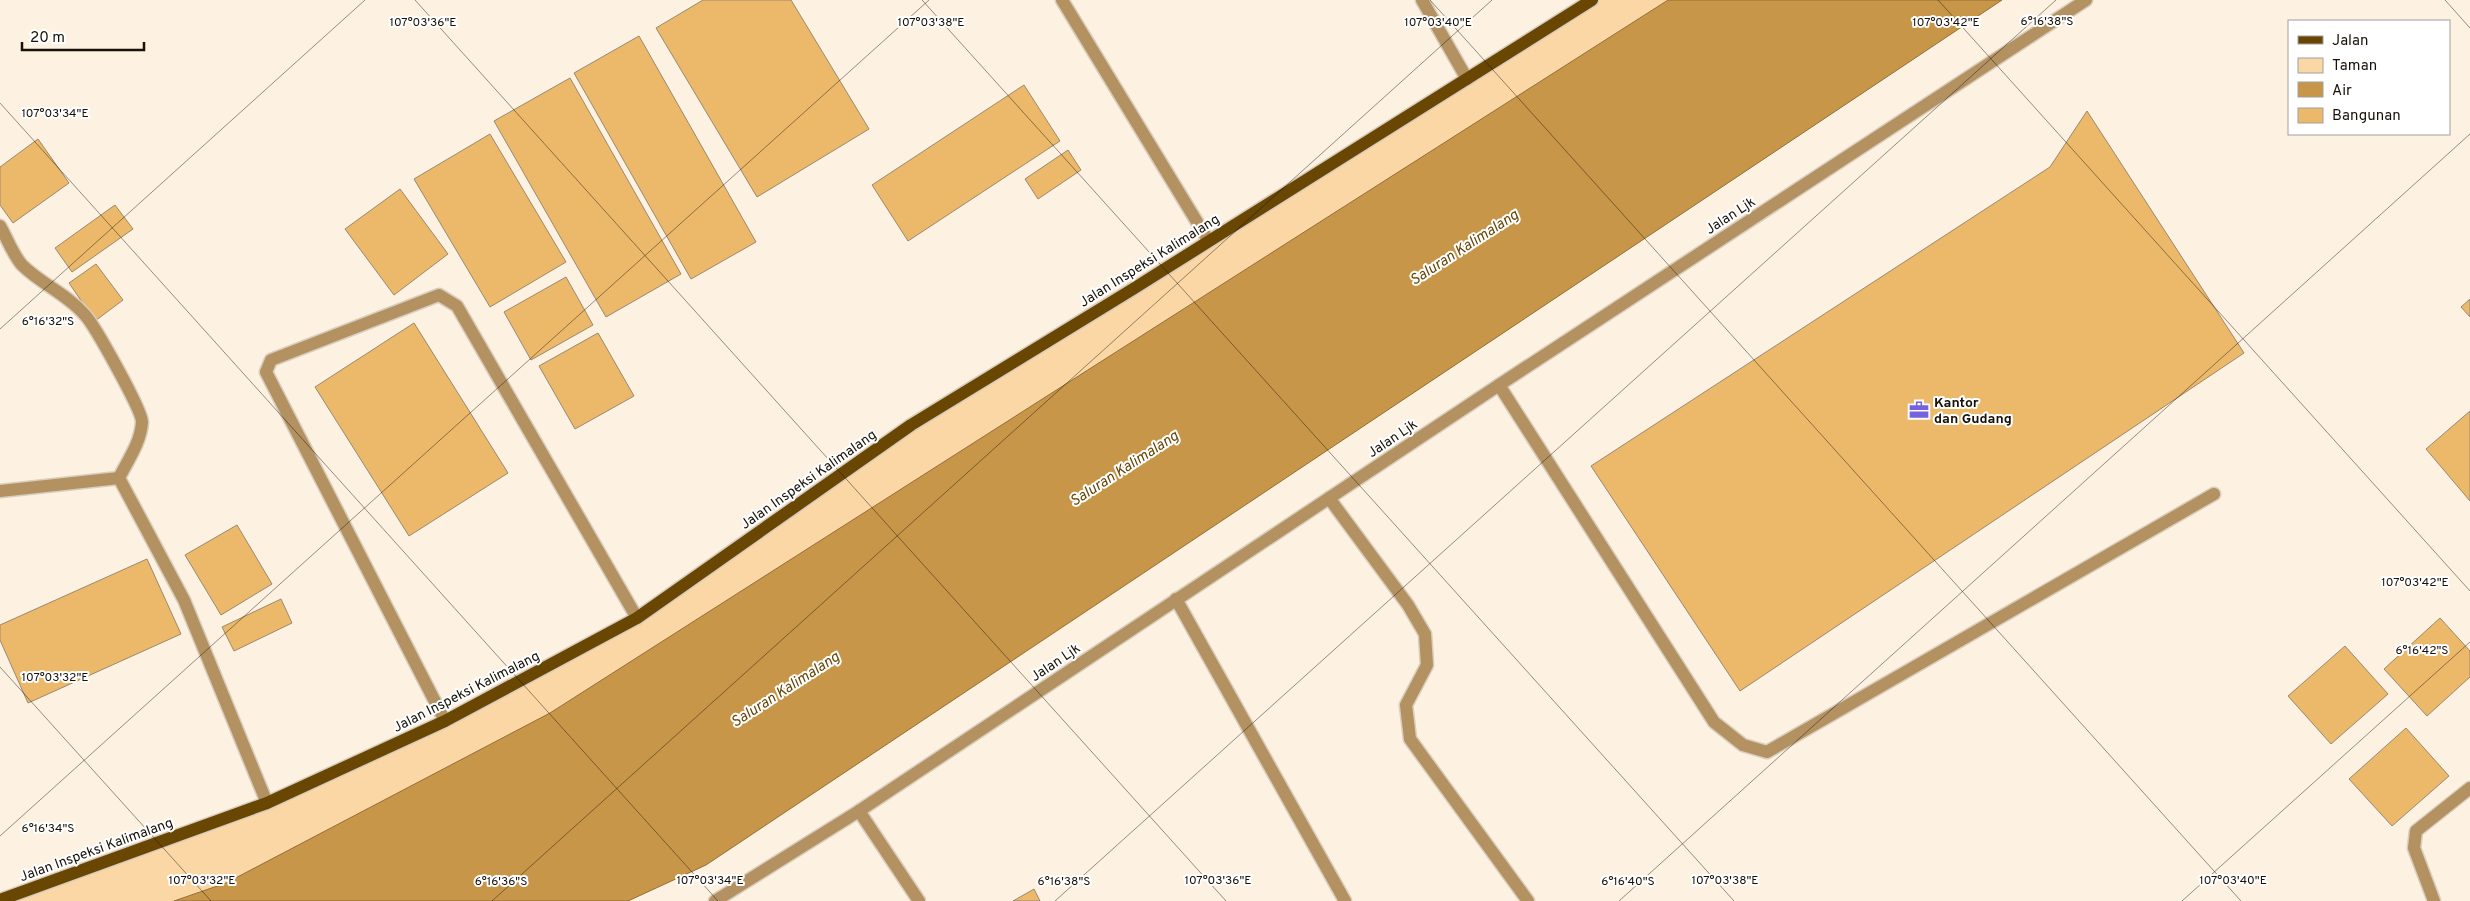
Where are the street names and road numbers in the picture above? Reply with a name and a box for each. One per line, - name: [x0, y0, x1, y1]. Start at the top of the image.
- street label: Jalan Ljk: [1703, 194, 1759, 239]
- street label: Jalan Inspeksi Kalimalang: [1077, 211, 1223, 311]
- street label: Jalan Ljk: [1365, 416, 1421, 462]
- street label: Jalan Inspeksi Kalimalang: [738, 427, 880, 534]
- street label: Jalan Ljk: [1028, 640, 1084, 686]
- street label: Jalan Inspeksi Kalimalang: [391, 648, 543, 737]
- street label: Jalan Inspeksi Kalimalang: [17, 815, 176, 886]

